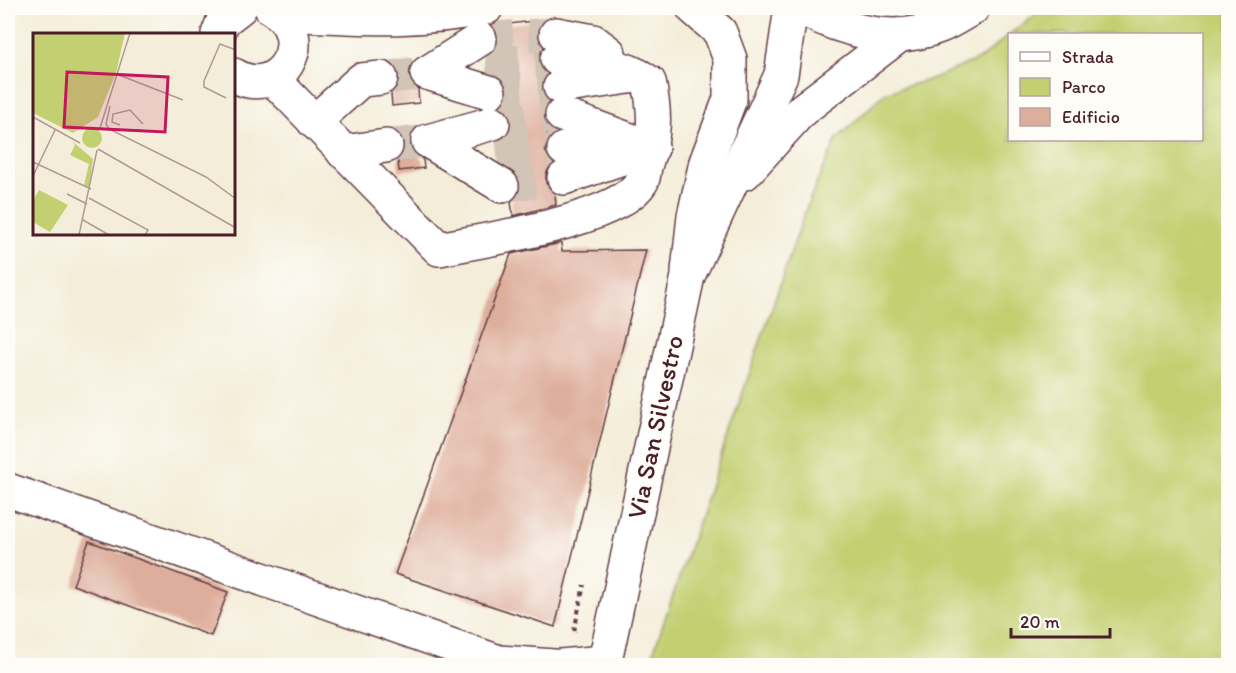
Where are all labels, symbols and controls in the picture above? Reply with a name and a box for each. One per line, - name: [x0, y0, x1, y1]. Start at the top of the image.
- inset map: [33, 33, 236, 236]
- legend: [1008, 33, 1203, 141]
- text: Strada: [1062, 46, 1114, 68]
- text: Parco: [1062, 76, 1106, 98]
- text: Edificio: [1062, 106, 1120, 128]
- street label: Via San Silvestro: [620, 332, 690, 522]
- scale bar: [1011, 601, 1110, 639]
- text: 20 m: [1020, 611, 1060, 633]

